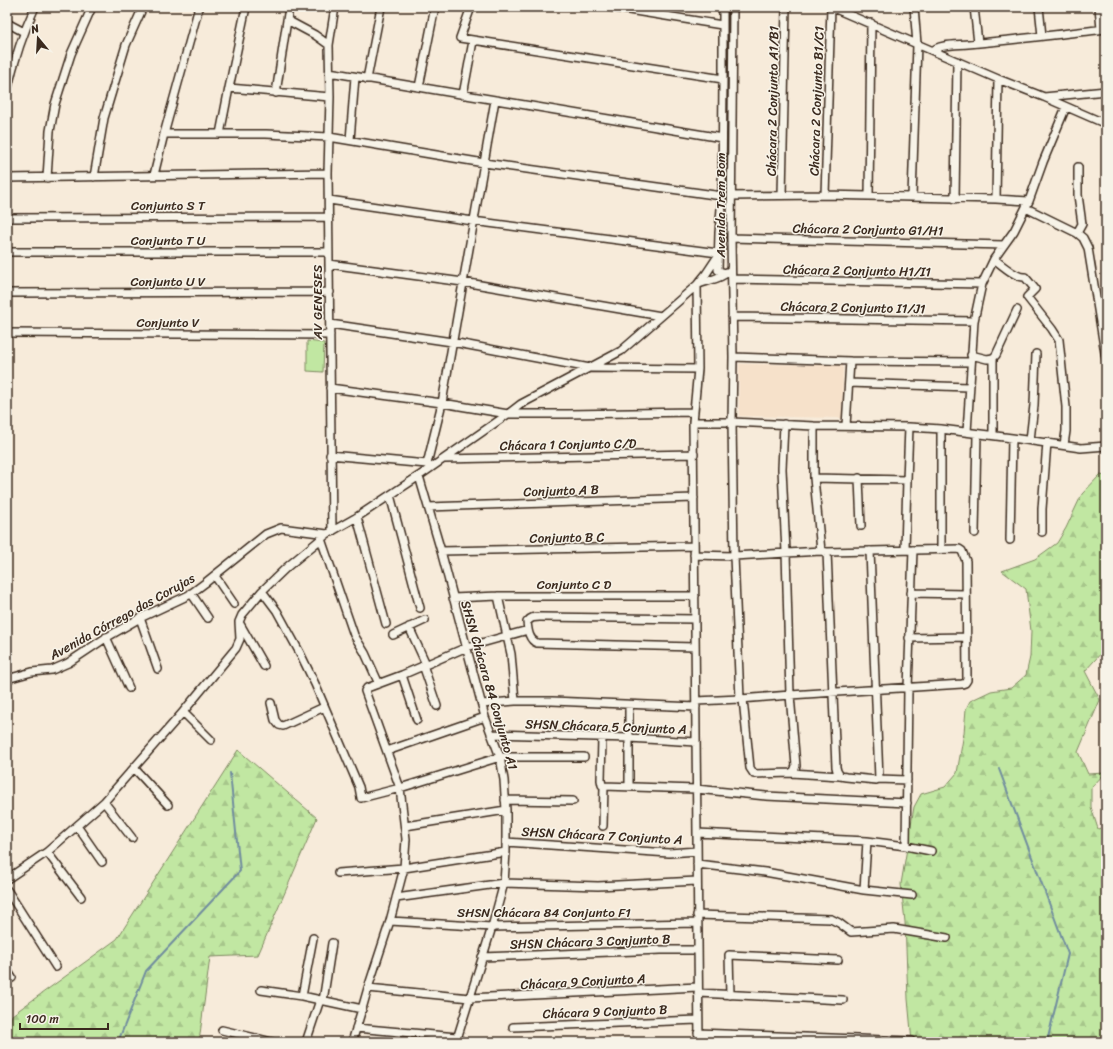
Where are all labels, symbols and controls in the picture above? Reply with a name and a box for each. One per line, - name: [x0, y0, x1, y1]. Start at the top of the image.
- north arrow: [18, 18, 58, 58]
- text: N: [28, 19, 42, 39]
- street label: Chácara 2 Conjunto A1/B1: [760, 25, 785, 176]
- street label: Chácara 2 Conjunto B1/C1: [802, 25, 831, 176]
- street label: Avenida Trem Bom: [709, 153, 732, 258]
- street label: Conjunto S T: [131, 194, 206, 217]
- street label: Chácara 2 Conjunto G1/H1: [792, 217, 944, 242]
- street label: Conjunto T U: [131, 229, 206, 252]
- street label: Chácara 2 Conjunto H1/I1: [783, 258, 932, 283]
- street label: AV GENESES: [306, 265, 329, 340]
- street label: Conjunto U V: [130, 270, 206, 293]
- street label: Chácara 2 Conjunto I1/J1: [780, 295, 926, 320]
- street label: Conjunto V: [136, 311, 200, 334]
- street label: Chácara 1 Conjunto C/D: [500, 432, 637, 457]
- street label: Conjunto A B: [523, 478, 599, 503]
- street label: Conjunto B C: [529, 525, 605, 550]
- street label: Avenida Córrego das Corujas: [44, 567, 199, 667]
- street label: Conjunto C D: [537, 573, 612, 596]
- street label: SHSN Chácara 84 Conjunto A1: [454, 598, 525, 773]
- street label: SHSN Chácara 5 Conjunto A: [525, 712, 687, 741]
- street label: SHSN Chácara 7 Conjunto A: [521, 820, 683, 851]
- street label: SHSN Chácara 84 Conjunto F1: [457, 901, 631, 924]
- street label: SHSN Chácara 3 Conjunto B: [509, 927, 671, 956]
- street label: Chácara 9 Conjunto A: [520, 967, 646, 996]
- street label: Chácara 9 Conjunto B: [542, 998, 668, 1025]
- scale bar: [20, 1005, 108, 1031]
- text: 100 m: [26, 1008, 59, 1030]

